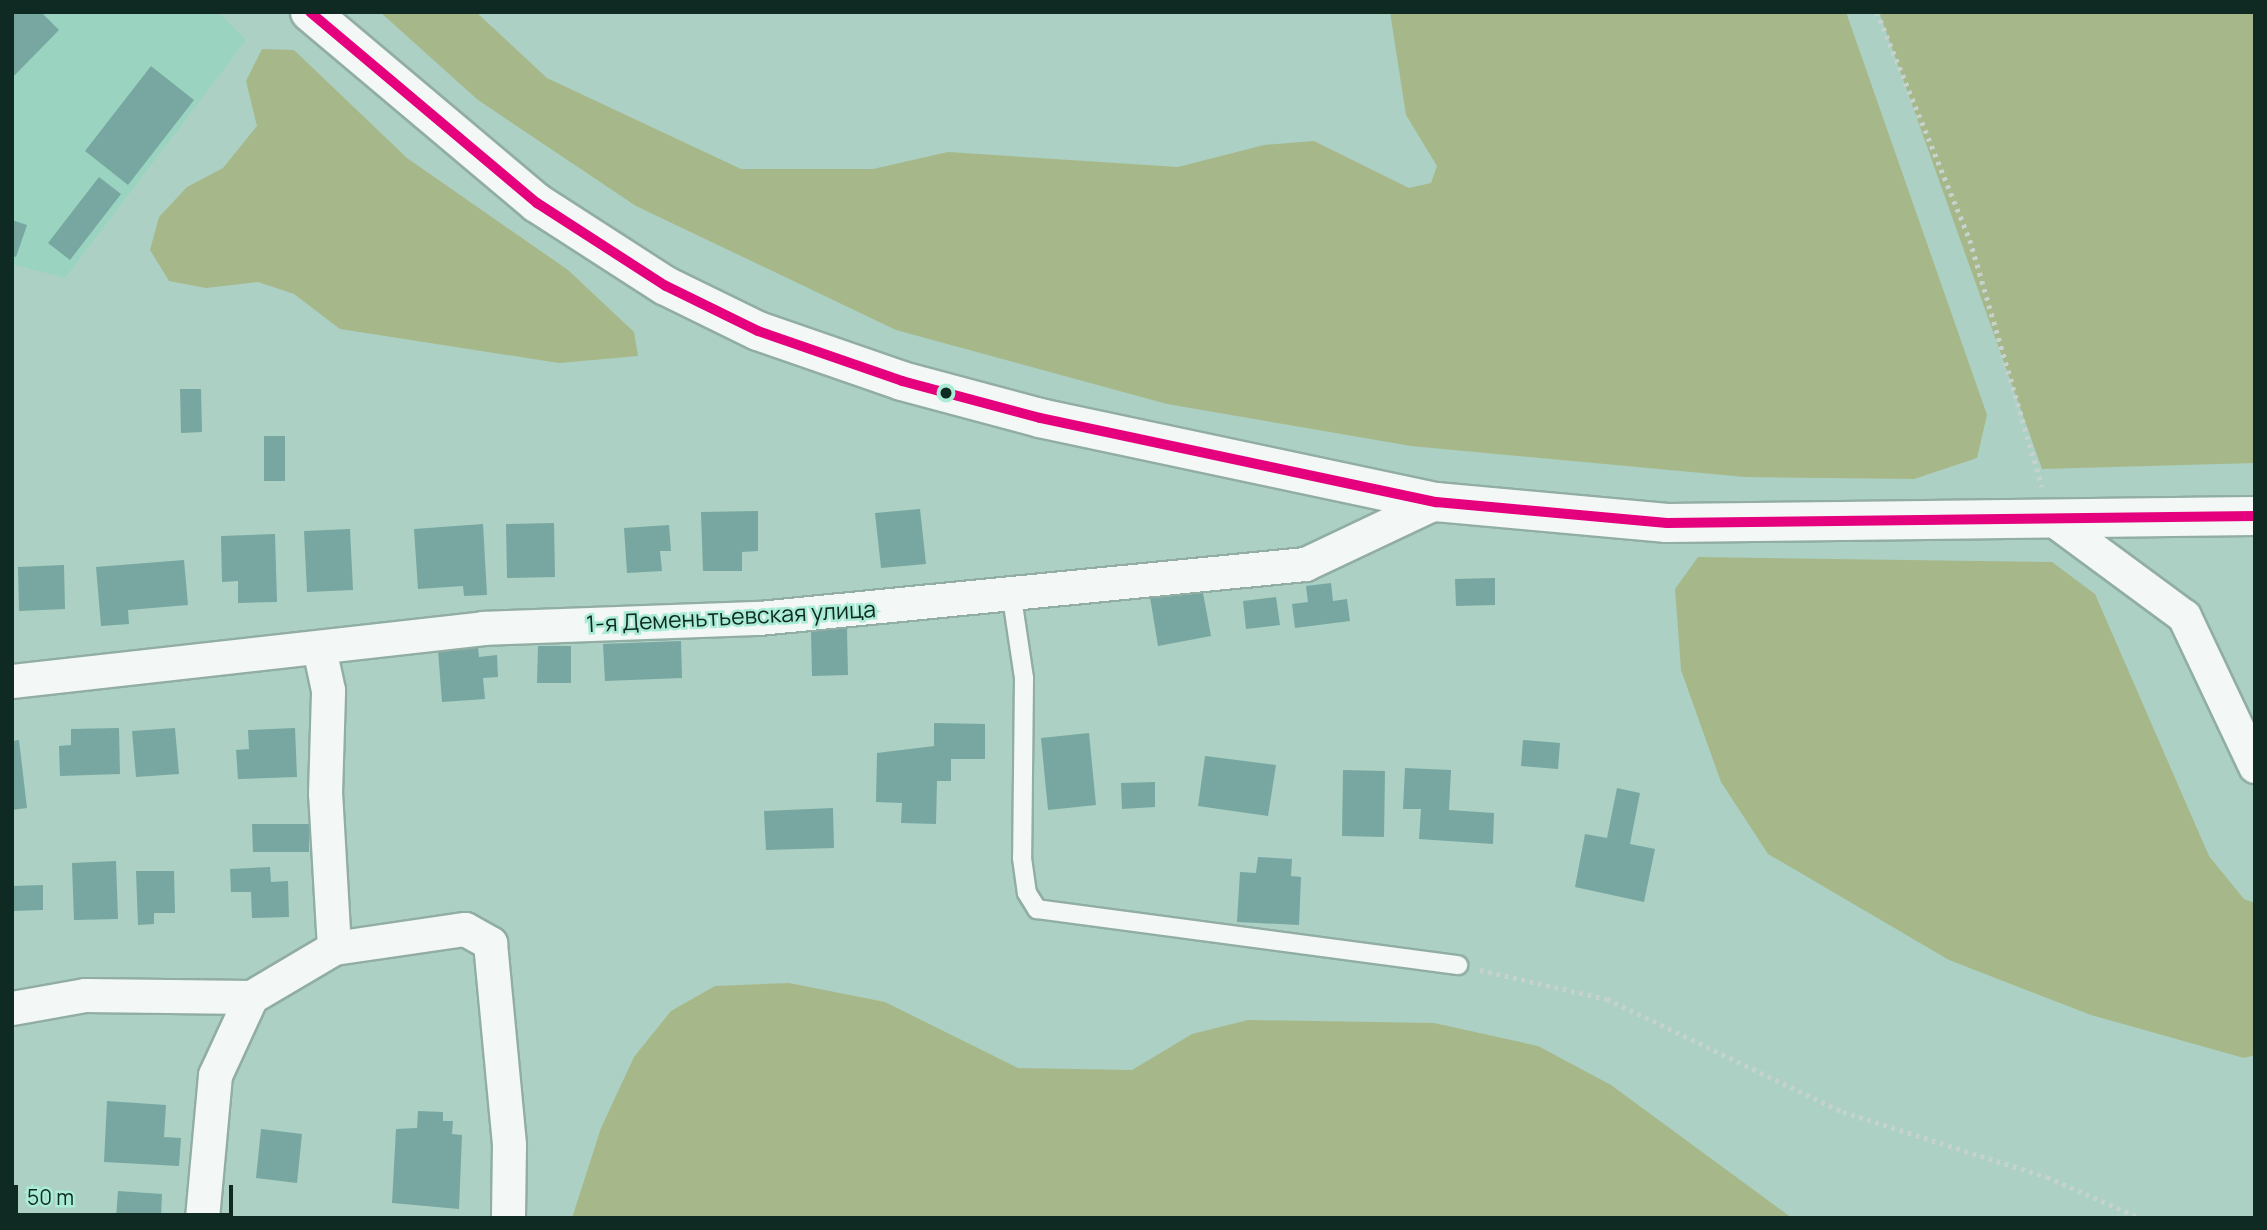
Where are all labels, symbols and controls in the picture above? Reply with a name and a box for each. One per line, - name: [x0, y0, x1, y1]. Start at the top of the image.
- unlabelled marker: [939, 386, 953, 400]
- street label: 1-я Деменьтьевская улица: [585, 595, 877, 637]
- scale bar: [18, 1170, 236, 1214]
- text: 50 m: [27, 1183, 74, 1211]

